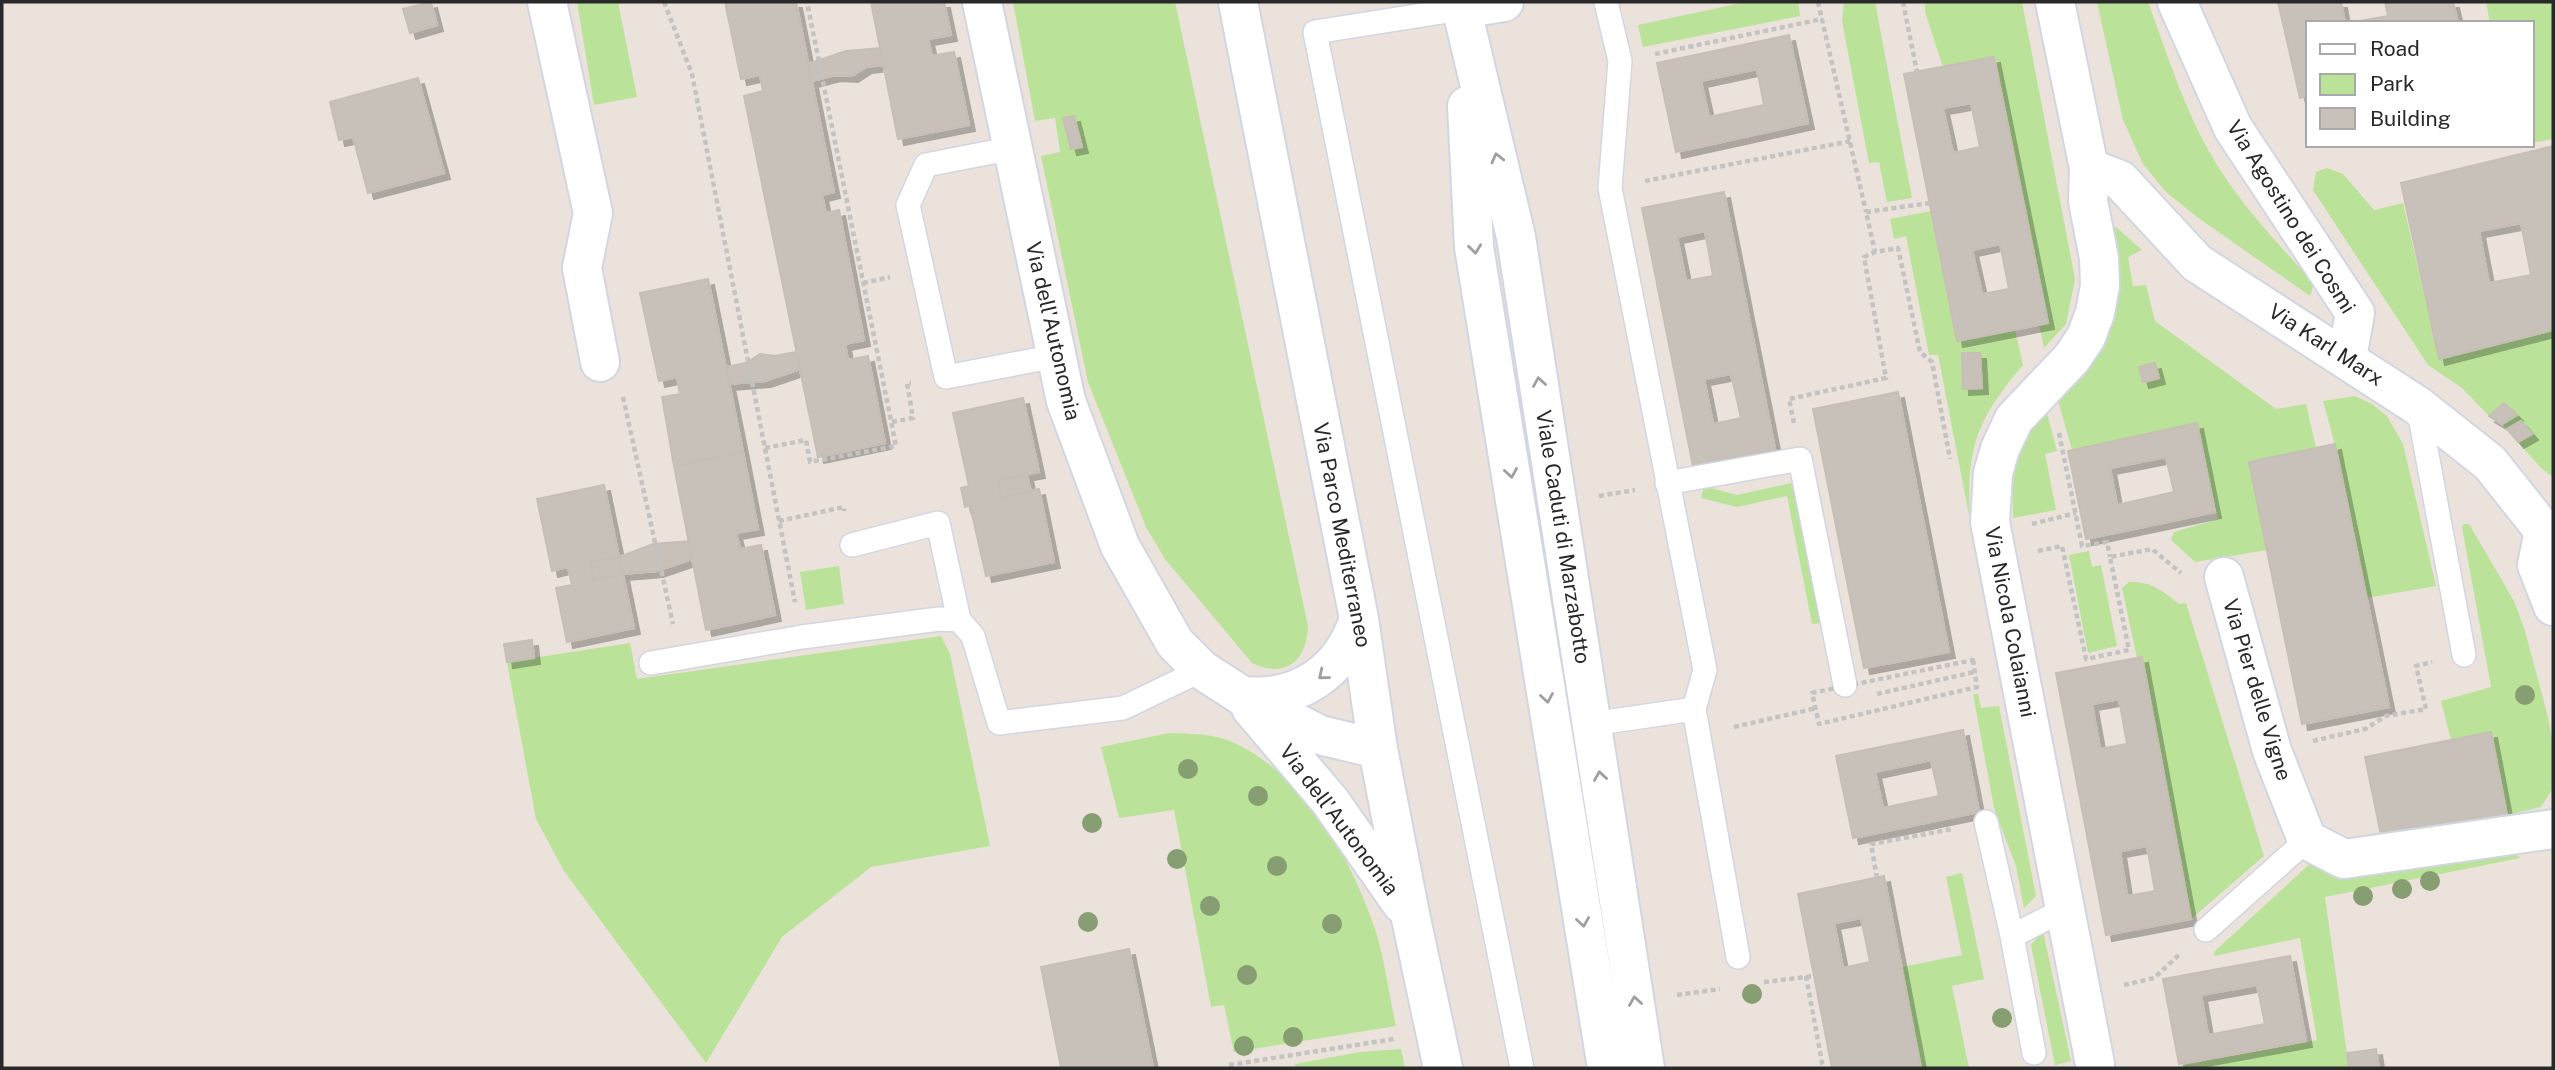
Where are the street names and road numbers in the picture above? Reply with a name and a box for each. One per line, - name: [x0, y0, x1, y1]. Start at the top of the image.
- street label: Via Agostino dei Cosmi: [2222, 116, 2361, 318]
- street label: Via dell'Autonomia: [1021, 239, 1086, 423]
- street label: Via Karl Marx: [2264, 298, 2389, 391]
- street label: Viale Caduti di Marzabotto: [1531, 408, 1596, 666]
- street label: Via Parco Mediterraneo: [1308, 420, 1377, 649]
- street label: Via Nicola Colaianni: [1980, 524, 2041, 719]
- street label: Via Pier delle Vigne: [2218, 596, 2297, 784]
- street label: Via dell'Autonomia: [1274, 739, 1404, 900]

